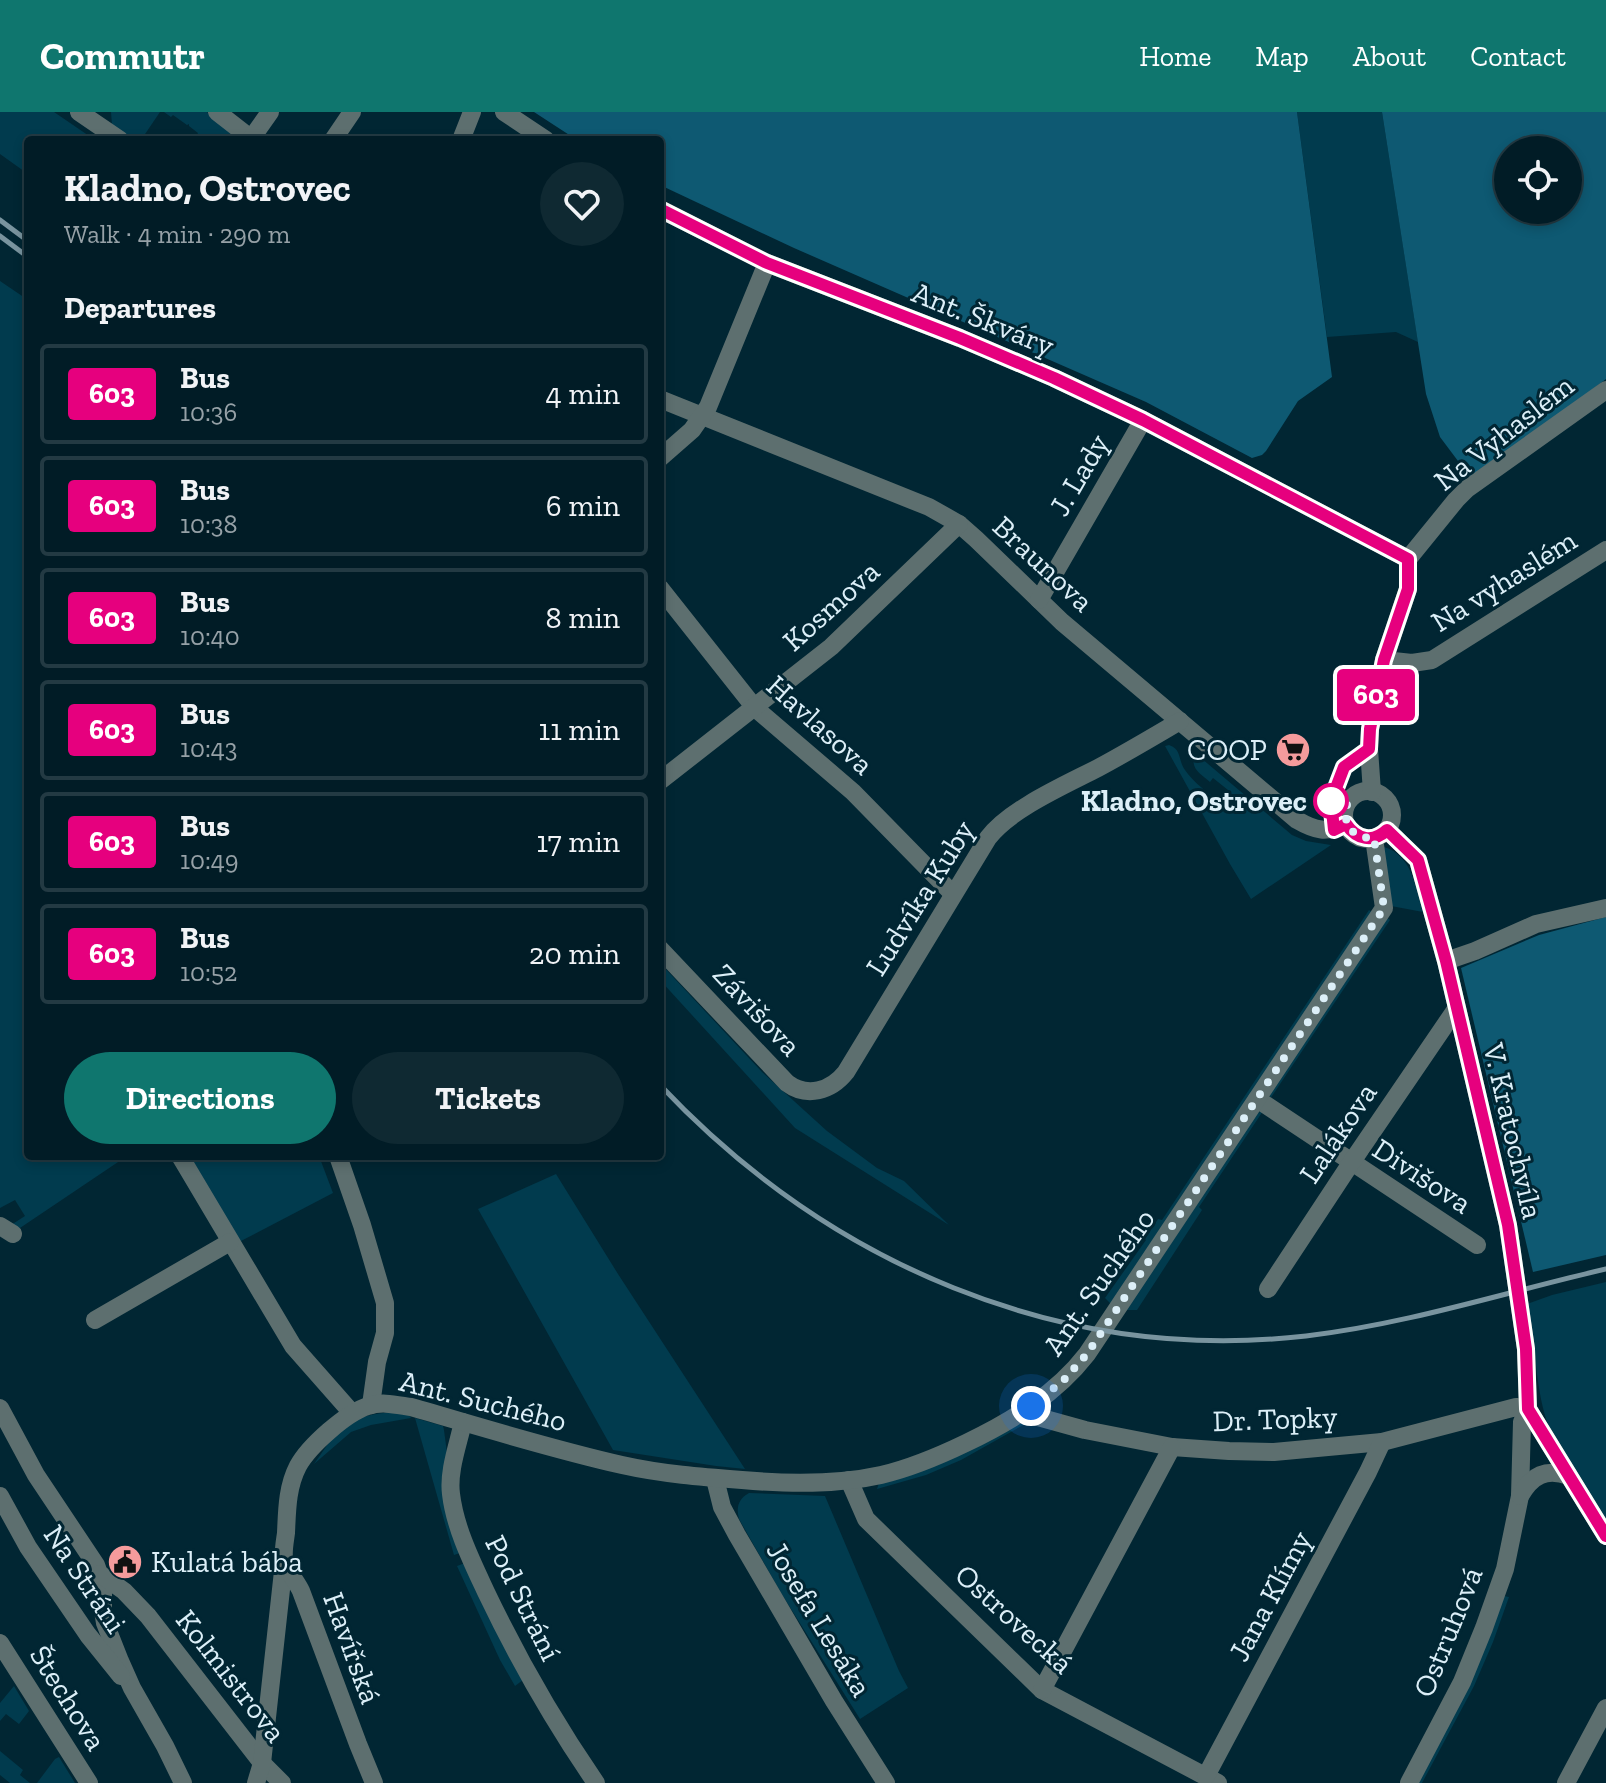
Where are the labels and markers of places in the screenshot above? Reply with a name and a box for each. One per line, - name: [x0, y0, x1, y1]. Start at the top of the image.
- supermarket icon: COOP: [1274, 731, 1312, 769]
- place label: COOP: [1187, 732, 1267, 768]
- place label: Kladno, Ostrovec: [1081, 783, 1307, 819]
- marker: Kladno, Ostrovec: [1314, 784, 1348, 818]
- public building icon: Kulatá bába: [106, 1543, 144, 1581]
- place label: Kulatá bába: [151, 1544, 303, 1580]

